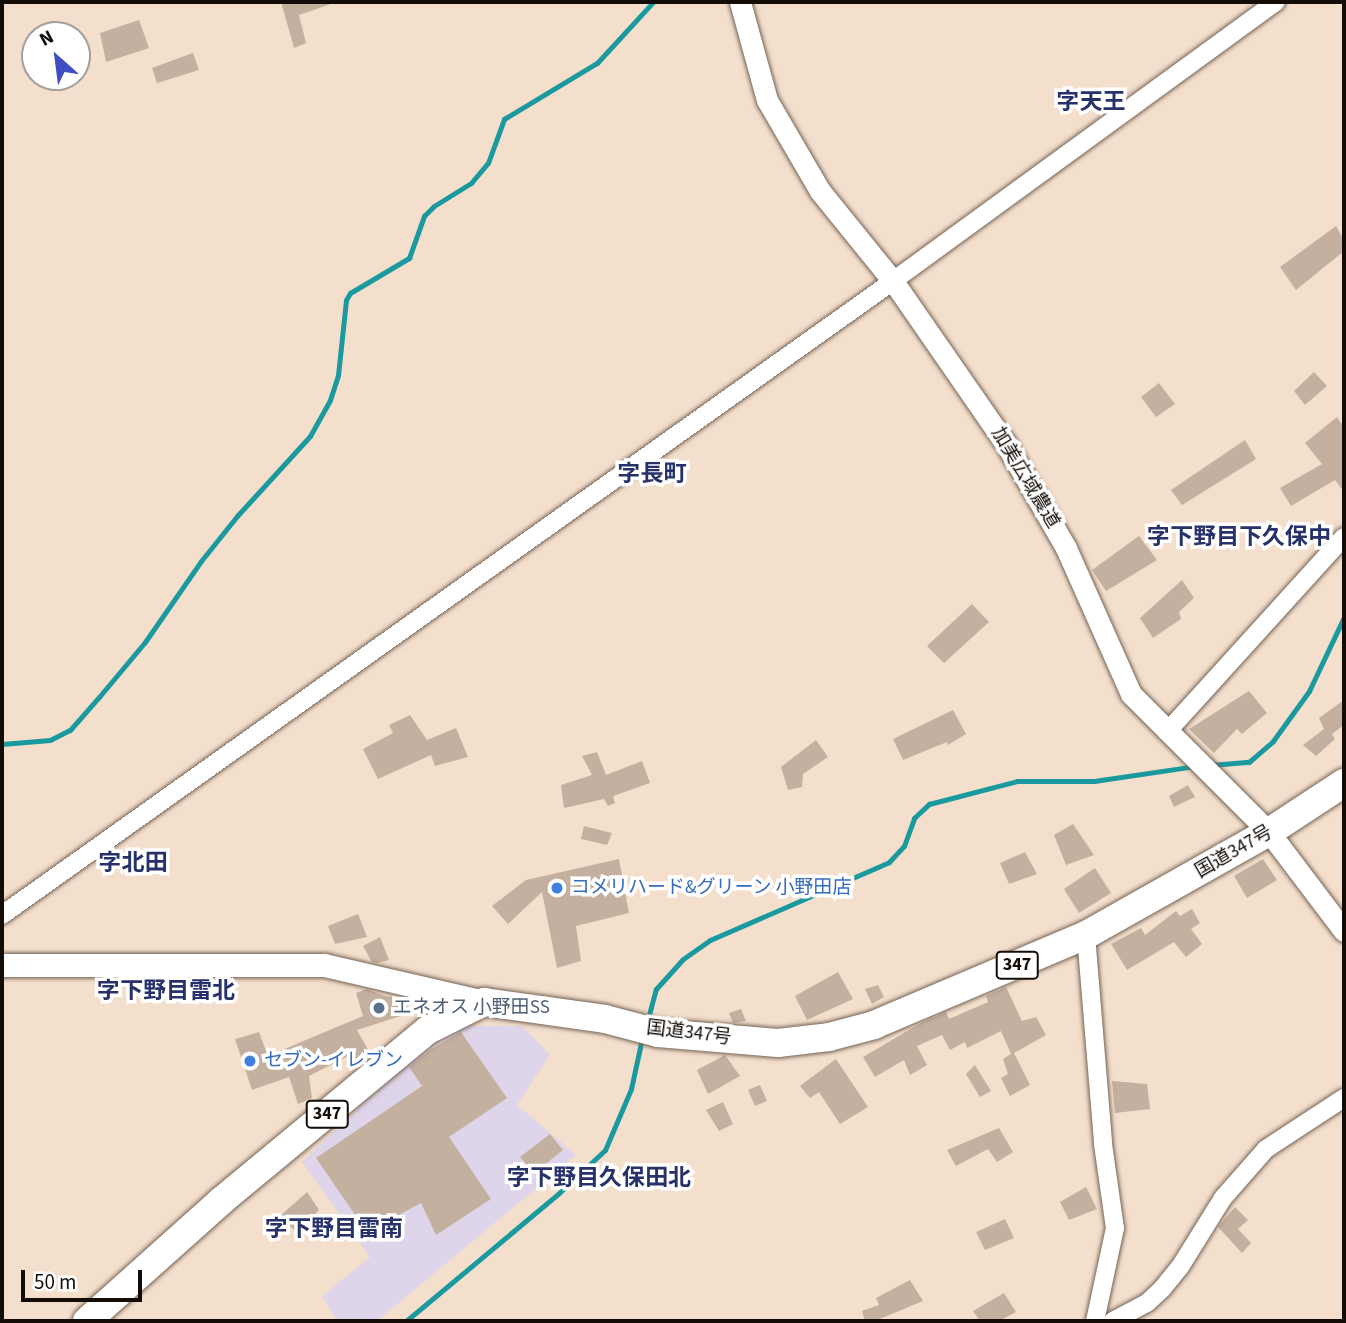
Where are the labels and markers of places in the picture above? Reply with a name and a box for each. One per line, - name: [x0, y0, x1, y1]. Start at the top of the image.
- place label: コメリハード&グリーン 小野田店: [571, 877, 852, 899]
- marker: コメリハード&グリーン 小野田店: [549, 880, 565, 896]
- place label: エネオス 小野田SS: [393, 997, 550, 1019]
- marker: エネオス 小野田SS: [371, 1000, 387, 1016]
- place label: セブン-イレブン: [264, 1050, 403, 1072]
- marker: セブン-イレブン: [242, 1053, 258, 1069]

